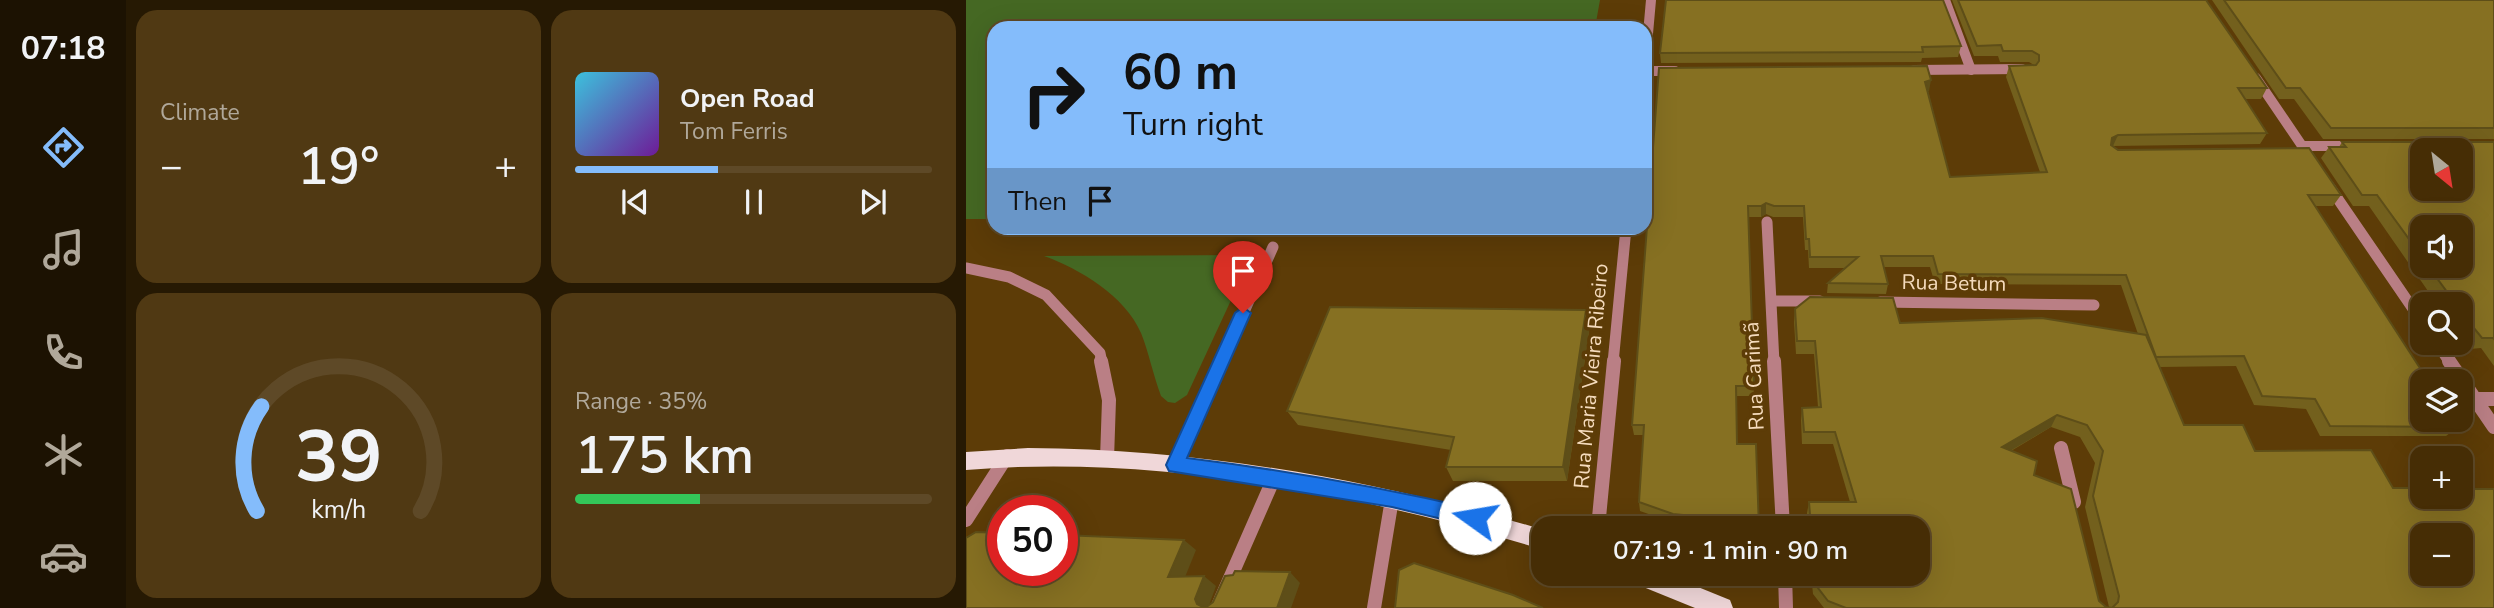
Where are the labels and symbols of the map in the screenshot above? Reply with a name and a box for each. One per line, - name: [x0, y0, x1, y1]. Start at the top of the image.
- north arrow: [2410, 138, 2473, 201]
- pin: [1213, 241, 1273, 313]
- street label: Rua Maria Vieira Ribeiro: [1567, 262, 1615, 490]
- street label: Rua Betum: [1901, 268, 2007, 298]
- street label: Rua Carimã: [1737, 321, 1771, 431]
- position arrow: [1438, 481, 1512, 555]
- speed limit sign: 50: [987, 495, 1078, 586]

